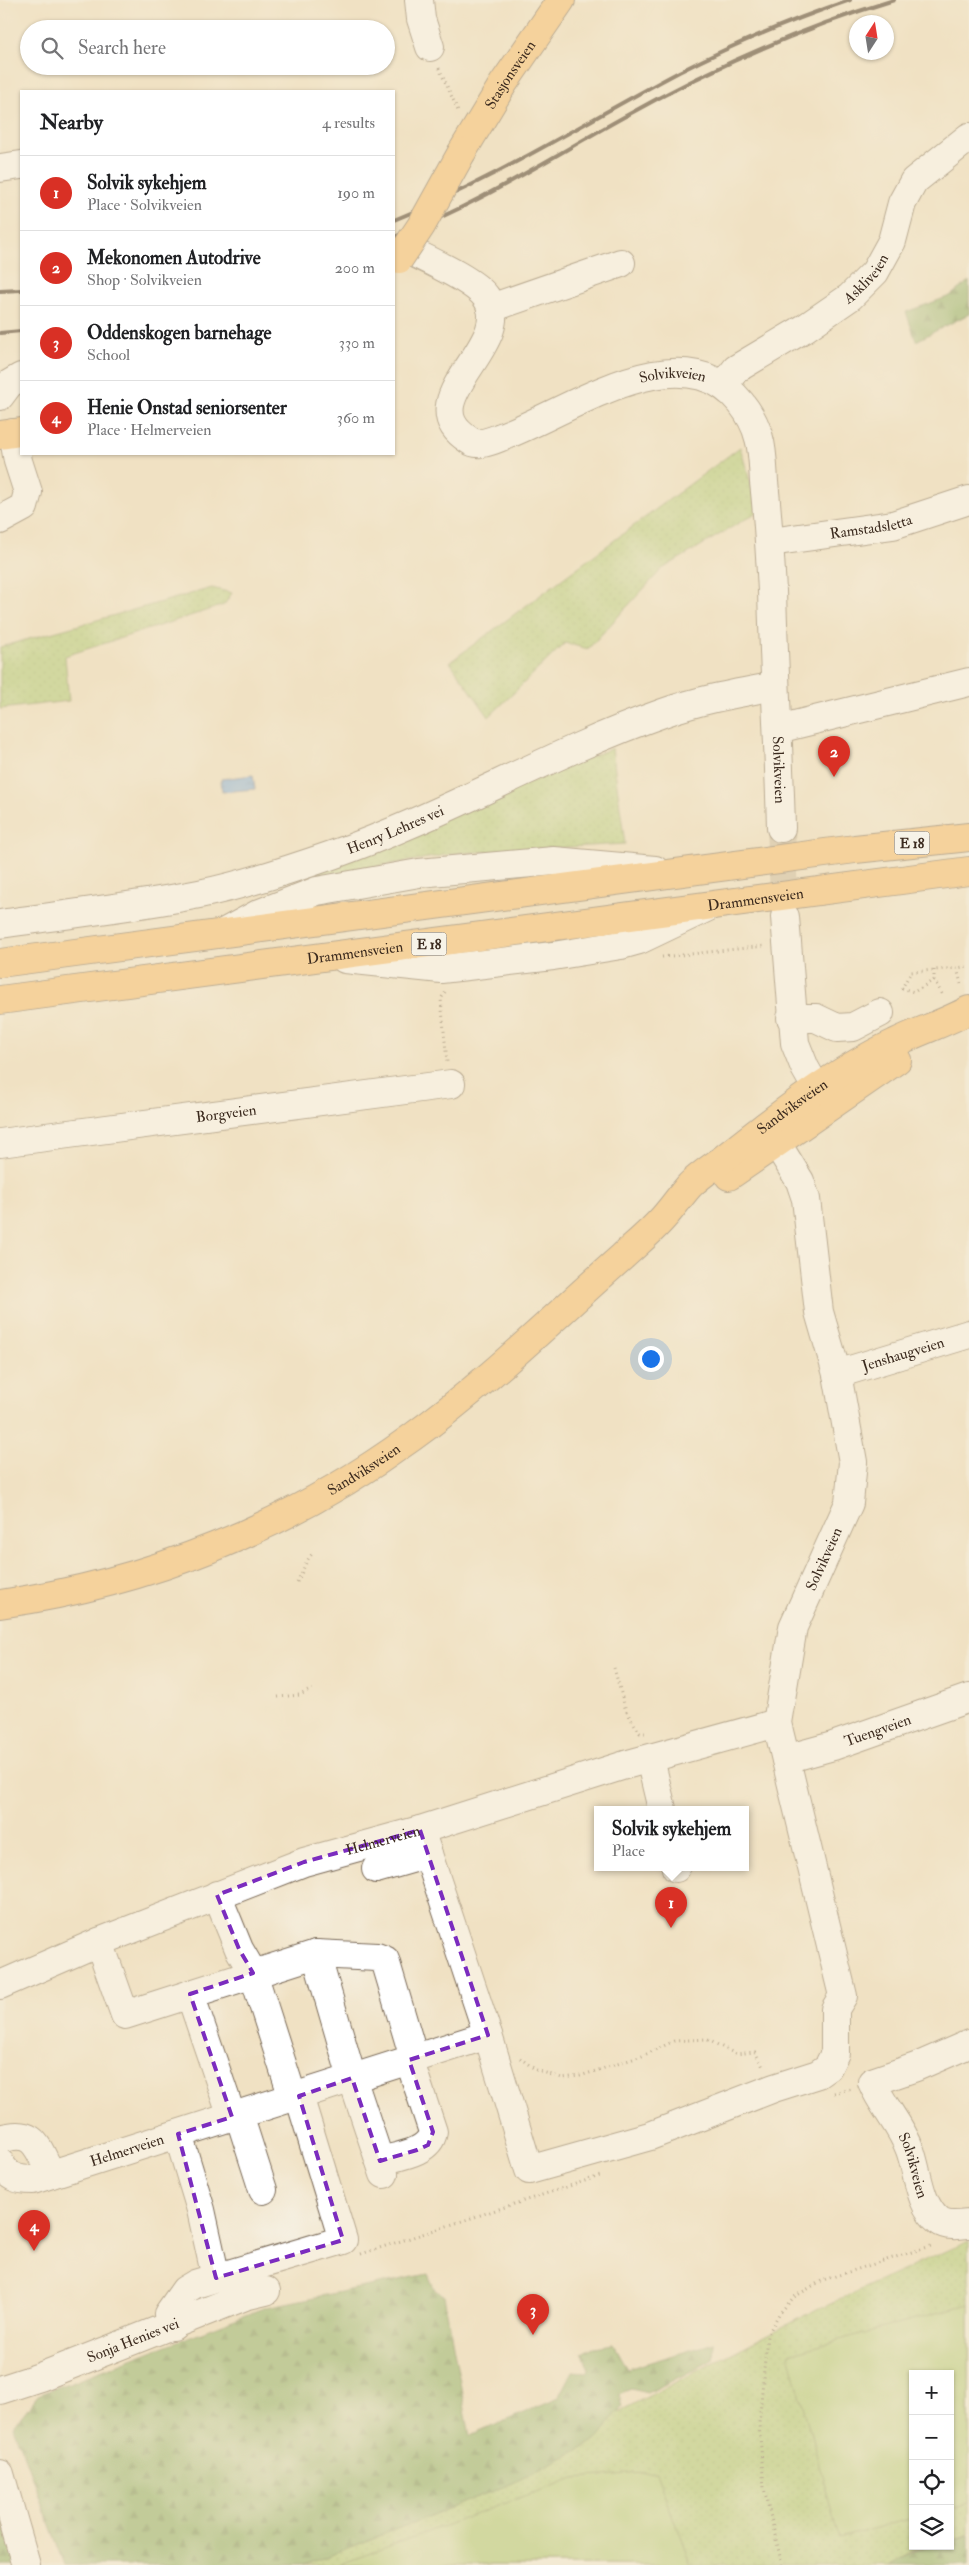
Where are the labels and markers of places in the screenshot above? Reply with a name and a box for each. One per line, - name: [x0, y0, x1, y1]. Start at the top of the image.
- pin: 2: [818, 736, 850, 777]
- pin: 1: [655, 1887, 687, 1928]
- pin: 4: [18, 2210, 50, 2251]
- pin: 3: [517, 2294, 549, 2335]

